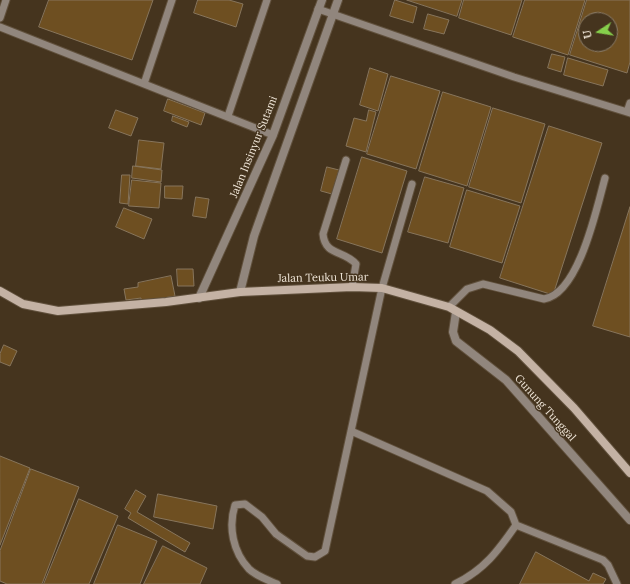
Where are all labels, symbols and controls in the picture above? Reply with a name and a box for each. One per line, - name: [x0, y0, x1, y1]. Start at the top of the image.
- north arrow: [578, 12, 618, 52]
- text: U: [580, 29, 595, 40]
- street label: Jalan Insinyur Sutami: [228, 94, 280, 200]
- street label: Jalan Teuku Umar: [277, 271, 369, 285]
- street label: Gunung Tunggal: [512, 372, 578, 444]

